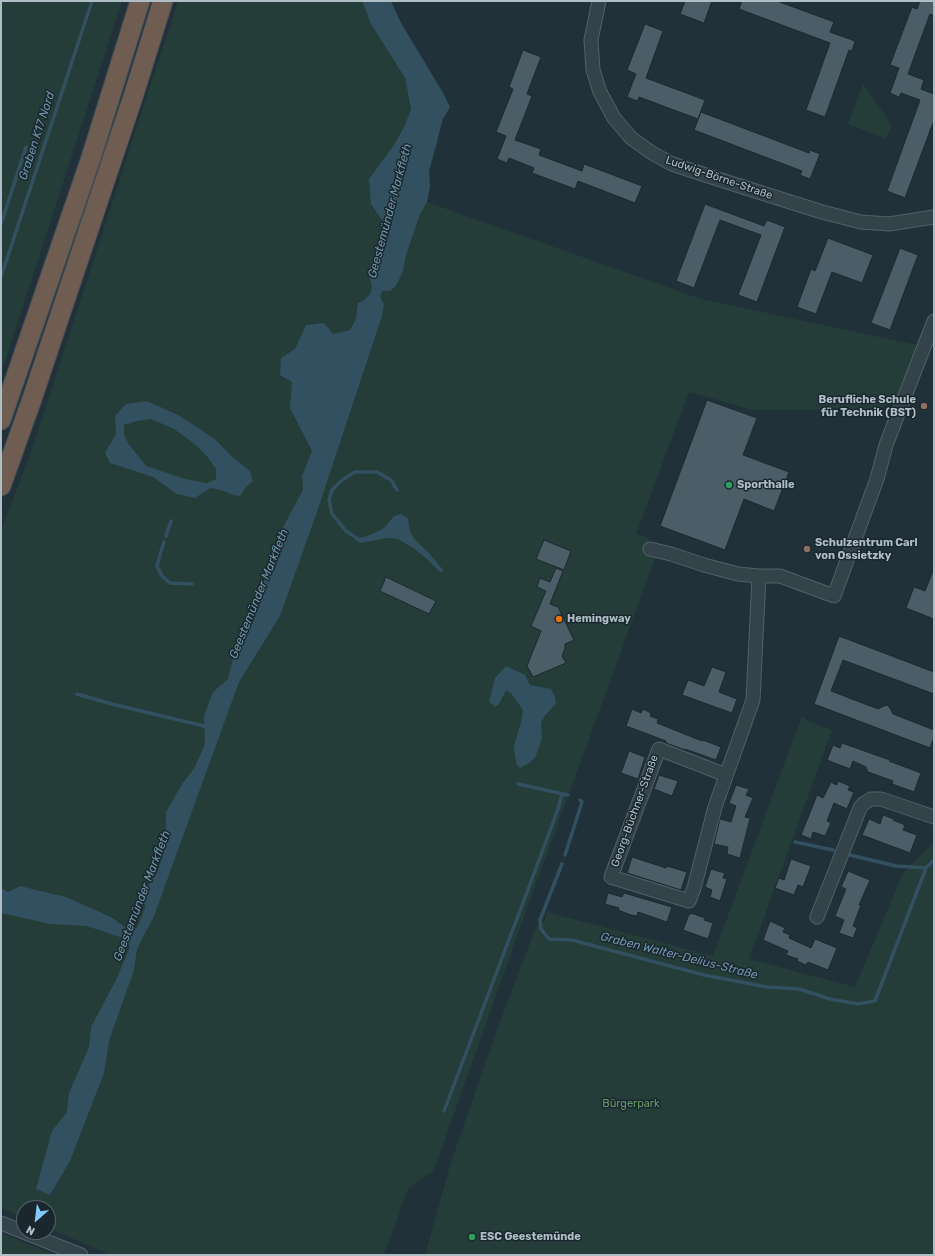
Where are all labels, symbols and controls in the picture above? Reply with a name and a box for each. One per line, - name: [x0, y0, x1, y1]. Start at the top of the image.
- water label: Graben K17 Nord: [16, 90, 58, 182]
- water label: Geestemünder Markfleth: [365, 142, 415, 280]
- street label: Ludwig-Börne-Straße: [664, 153, 774, 203]
- place label: Berufliche Schule für Technik (BST): [819, 393, 916, 419]
- marker: Berufliche Schule für Technik (BST): [919, 401, 929, 411]
- place label: Sporthalle: [737, 478, 795, 492]
- marker: Sporthalle: [724, 480, 734, 490]
- water label: Geestemünder Markfleth: [226, 527, 292, 661]
- place label: Schulzentrum Carl von Ossietzky: [815, 536, 918, 562]
- marker: Schulzentrum Carl von Ossietzky: [802, 544, 812, 554]
- place label: Hemingway: [567, 612, 631, 626]
- marker: Hemingway: [554, 614, 564, 624]
- street label: Georg-Büchner-Straße: [609, 753, 661, 869]
- water label: Geestemünder Markfleth: [110, 829, 174, 963]
- water label: Graben Walter-Delius-Straße: [599, 929, 759, 983]
- park label: Bürgerpark: [602, 1097, 660, 1111]
- north arrow: [16, 1200, 56, 1240]
- text: N: [24, 1223, 37, 1238]
- place label: ESC Geestemünde: [480, 1230, 581, 1244]
- marker: ESC Geestemünde: [467, 1232, 477, 1242]

